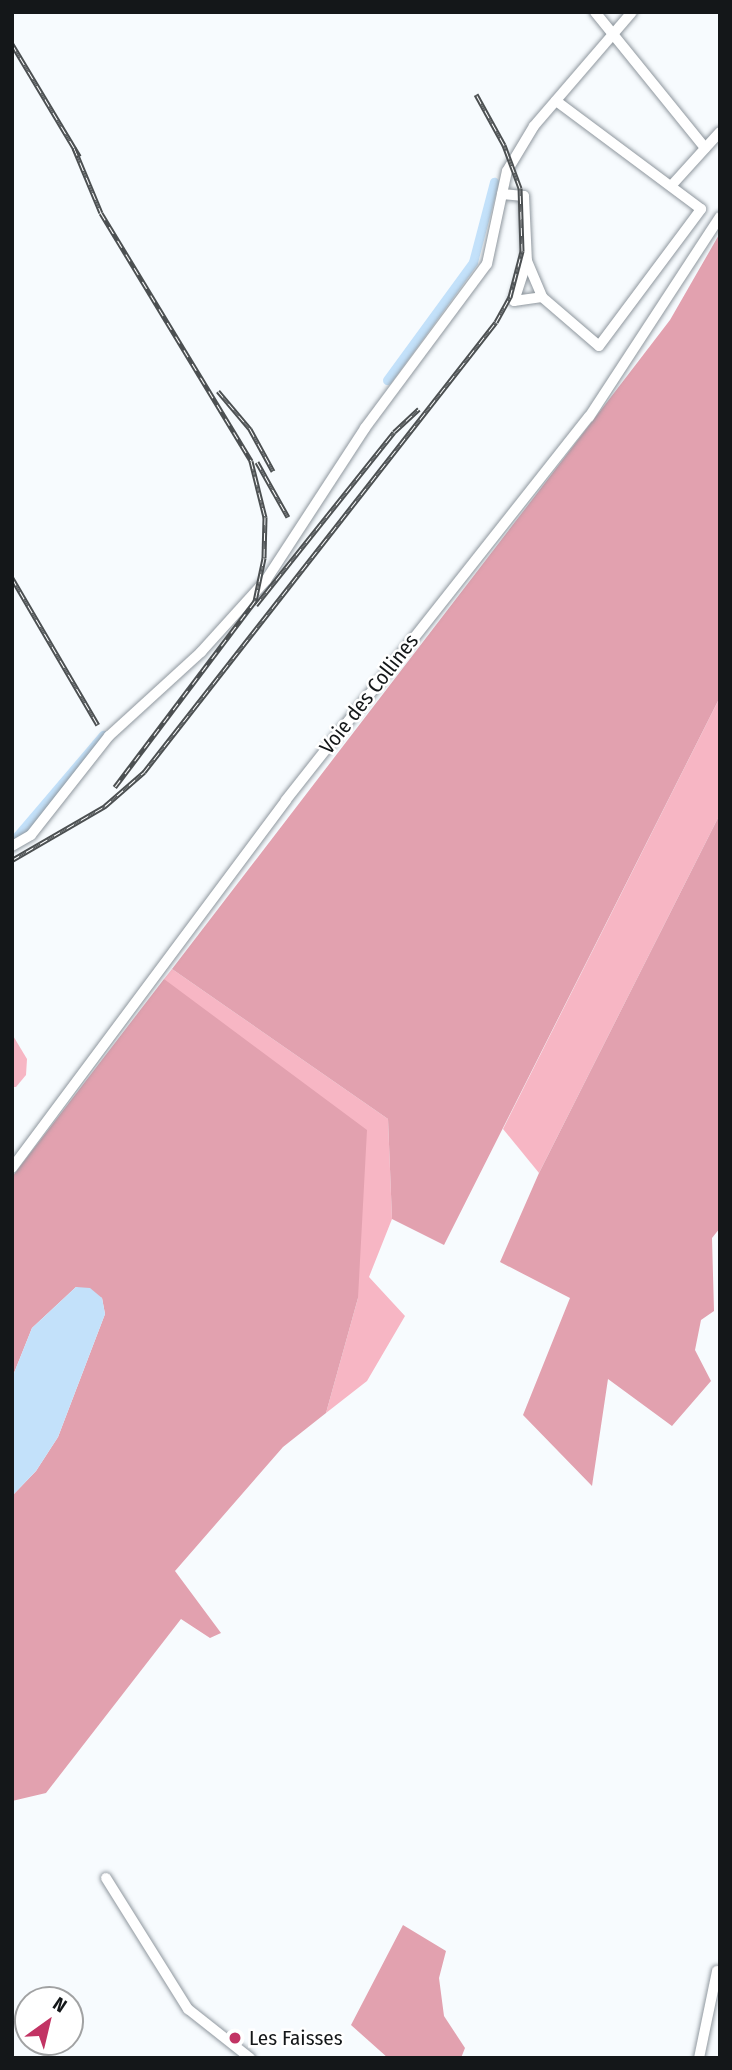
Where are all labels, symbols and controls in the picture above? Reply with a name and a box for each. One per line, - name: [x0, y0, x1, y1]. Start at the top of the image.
- street label: Voie des Collines: [314, 629, 424, 759]
- north arrow: [14, 1986, 84, 2056]
- text: N: [49, 1992, 71, 2018]
- place label: Les Faisses: [249, 2025, 343, 2051]
- marker: Les Faisses: [227, 2030, 243, 2046]

